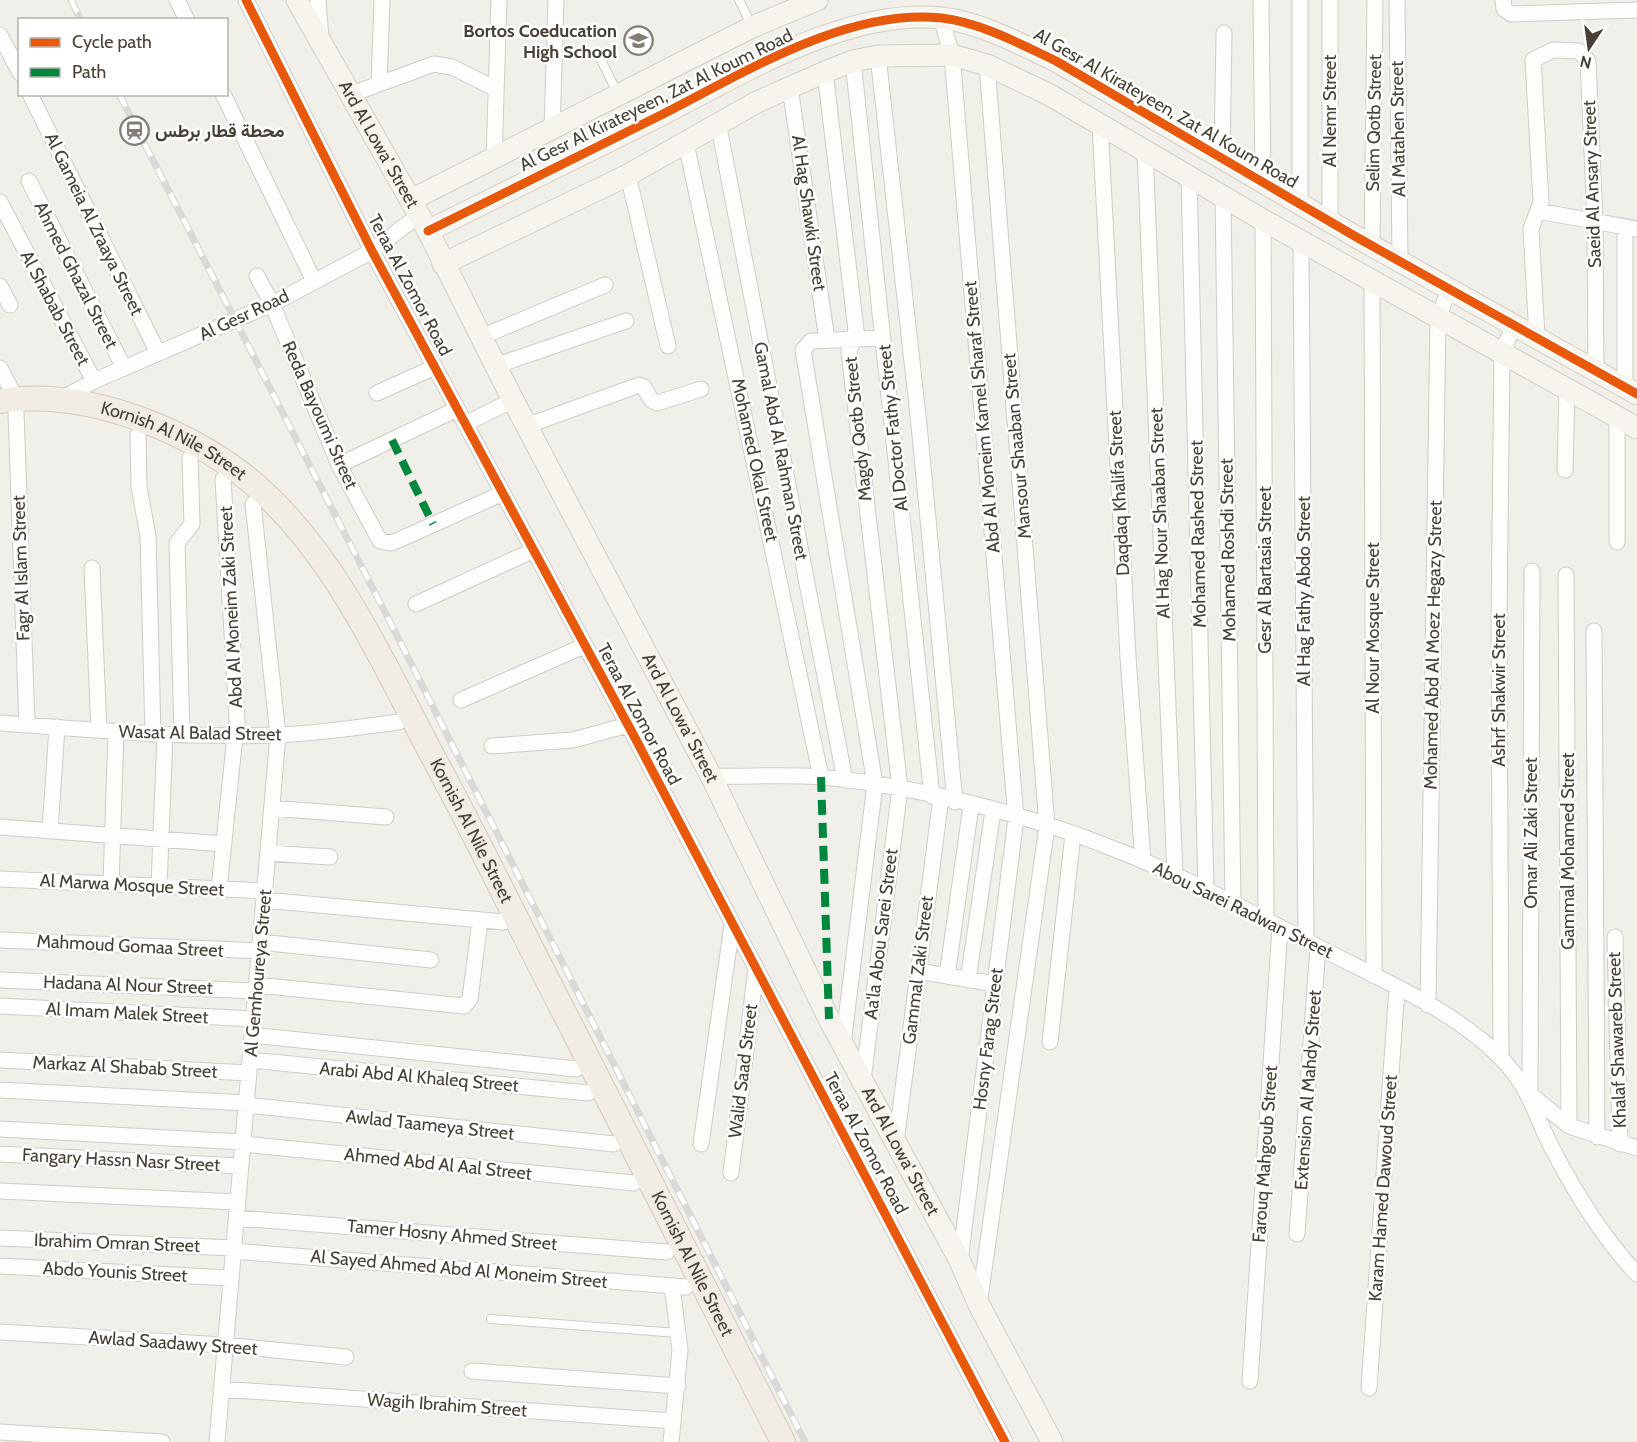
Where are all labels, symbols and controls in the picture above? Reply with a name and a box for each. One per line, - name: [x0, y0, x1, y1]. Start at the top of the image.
- legend: [18, 18, 228, 96]
- north arrow: [1559, 18, 1619, 78]
- place label: Bortos Coeducation High School: [463, 20, 617, 63]
- street label: Al Gesr Al Kirateyeen, Zat Al Koum Road: [1030, 23, 1302, 193]
- street label: Al Gesr Al Kirateyeen, Zat Al Koum Road: [516, 24, 796, 176]
- school or university icon: Bortos Coeducation High School: [622, 25, 654, 57]
- text: Cycle path: [72, 31, 152, 53]
- text: N: [1578, 52, 1593, 73]
- street label: Selim Qotb Street: [1362, 54, 1386, 192]
- street label: Al Nemr Street: [1319, 55, 1341, 167]
- text: Path: [72, 61, 106, 83]
- street label: Al Matahen Street: [1386, 61, 1410, 197]
- street label: Ard Al Lowa' Street: [334, 77, 424, 212]
- street label: Saeid Al Ansary Street: [1578, 100, 1606, 268]
- station icon: محطة قطار برطس: [118, 115, 150, 147]
- place label: محطة قطار برطس: [155, 120, 285, 142]
- street label: Al Gameia Al Zraaya Street: [40, 129, 148, 319]
- street label: Al Hag Shawki Street: [787, 134, 831, 292]
- street label: Ahmed Ghazal Street: [29, 198, 123, 352]
- street label: Teraa Al Zomor Road: [363, 210, 457, 360]
- street label: Al Shabab Street: [15, 247, 95, 369]
- street label: Abd Al Moneim Kamel Sharaf Street: [959, 280, 1005, 554]
- street label: Al Gesr Road: [196, 285, 292, 345]
- street label: Reda Bayoumi Street: [277, 338, 363, 492]
- street label: Gamal Abd Al Rahman Street: [749, 340, 813, 562]
- street label: Al Doctor Fathy Street: [873, 343, 913, 513]
- street label: Mansour Shaaban Street: [998, 352, 1036, 540]
- street label: Magdy Qotb Street: [839, 356, 877, 502]
- street label: Mohamed Okal Street: [727, 376, 783, 544]
- street label: Kornish Al Nile Street: [99, 397, 251, 485]
- street label: Al Hag Nour Shaaban Street: [1145, 407, 1175, 619]
- street label: Daqdaq Khalifa Street: [1104, 410, 1134, 576]
- street label: Mohamed Rashed Street: [1185, 440, 1211, 628]
- street label: Mohamed Roshdi Street: [1215, 458, 1241, 642]
- street label: Gesr Al Bartasia Street: [1254, 486, 1276, 654]
- street label: Fagr Al Islam Street: [7, 495, 35, 641]
- street label: Al Hag Fathy Abdo Street: [1293, 496, 1315, 686]
- street label: Mohamed Abd Al Moez Hegazy Street: [1419, 500, 1447, 790]
- street label: Abd Al Moneim Zaki Street: [215, 505, 247, 709]
- street label: Al Nour Mosque Street: [1362, 542, 1384, 714]
- street label: Ashrf Shakwir Street: [1488, 613, 1510, 767]
- street label: Teraa Al Zomor Road: [592, 639, 686, 789]
- street label: Ard Al Lowa' Street: [637, 649, 723, 786]
- street label: Wasat Al Balad Street: [118, 721, 282, 745]
- street label: Gammal Mohamed Street: [1557, 752, 1579, 950]
- street label: Kornish Al Nile Street: [425, 755, 518, 907]
- street label: Omar Ali Zaki Street: [1520, 757, 1542, 909]
- street label: Aa'la Abou Sarei Street: [860, 847, 902, 1021]
- street label: Abou Sarei Radwan Street: [1149, 857, 1337, 963]
- street label: Al Marwa Mosque Street: [39, 869, 225, 901]
- street label: Al Gemhoureya Street: [240, 888, 276, 1058]
- street label: Gammal Zaki Street: [898, 894, 938, 1046]
- street label: Mahmoud Gomaa Street: [36, 930, 224, 962]
- street label: Khalaf Shawareb Street: [1603, 951, 1631, 1129]
- street label: Hosny Farag Street: [968, 967, 1008, 1111]
- street label: Hadana Al Nour Street: [43, 971, 213, 999]
- street label: Extension Al Mahdy Street: [1290, 989, 1326, 1191]
- street label: Al Imam Malek Street: [45, 998, 209, 1028]
- street label: Walid Saad Street: [724, 1003, 762, 1139]
- street label: Markaz Al Shabab Street: [32, 1051, 218, 1083]
- street label: Arabi Abd Al Khaleq Street: [319, 1057, 519, 1097]
- street label: Farouq Mahgoub Street: [1248, 1065, 1282, 1243]
- street label: Teraa Al Zomor Road: [819, 1068, 913, 1218]
- street label: Karam Hamed Dawoud Street: [1364, 1074, 1402, 1302]
- street label: Ard Al Lowa' Street: [857, 1083, 944, 1219]
- street label: Awlad Taameya Street: [345, 1105, 515, 1145]
- street label: Ahmed Abd Al Aal Street: [343, 1143, 533, 1185]
- street label: Fangary Hassn Nasr Street: [21, 1144, 221, 1176]
- street label: Kornish Al Nile Street: [646, 1187, 738, 1340]
- street label: Tamer Hosny Ahmed Street: [346, 1215, 558, 1255]
- street label: Ibrahim Omran Street: [34, 1229, 200, 1257]
- street label: Al Sayed Ahmed Abd Al Moneim Street: [310, 1245, 608, 1293]
- street label: Abdo Younis Street: [42, 1257, 188, 1287]
- street label: Awlad Saadawy Street: [88, 1326, 258, 1360]
- street label: Wagih Ibrahim Street: [366, 1388, 528, 1422]

